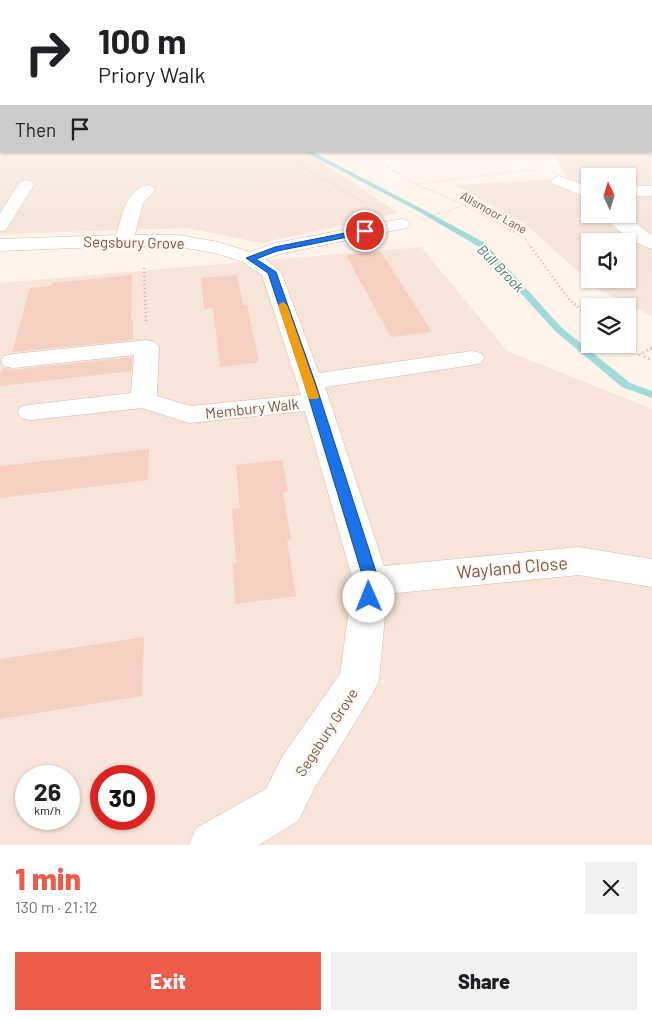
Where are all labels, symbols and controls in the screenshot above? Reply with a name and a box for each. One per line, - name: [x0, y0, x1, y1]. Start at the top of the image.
- text: 100 m: [98, 19, 187, 61]
- icon: right: [15, 20, 80, 85]
- text: Priory Walk: [98, 61, 205, 87]
- icon: arrive: [66, 115, 94, 143]
- text: Then: [15, 118, 56, 141]
- north arrow: [581, 168, 636, 222]
- map controls: [581, 168, 636, 353]
- street label: Allsmoor Lane: [458, 188, 530, 236]
- pin: [344, 210, 386, 252]
- icon: arrive: [351, 217, 379, 245]
- street label: Segsbury Grove: [83, 232, 185, 252]
- button: sound: [581, 233, 636, 288]
- water label: Bull Brook: [474, 241, 528, 295]
- button: layers: [581, 298, 636, 353]
- street label: Membury Walk: [204, 394, 300, 422]
- street label: Wayland Close: [455, 551, 569, 583]
- position arrow: [342, 570, 394, 622]
- street label: Segsbury Grove: [291, 685, 361, 779]
- speed limit sign: 30: [90, 765, 155, 830]
- text: 26: [34, 776, 61, 806]
- text: km/h: [34, 803, 61, 817]
- text: 1 min: [15, 860, 81, 896]
- button: close: [585, 862, 637, 914]
- text: 130 m · 21:12: [15, 897, 98, 916]
- button: Exit: [15, 952, 321, 1010]
- button: Share: [331, 952, 637, 1010]

